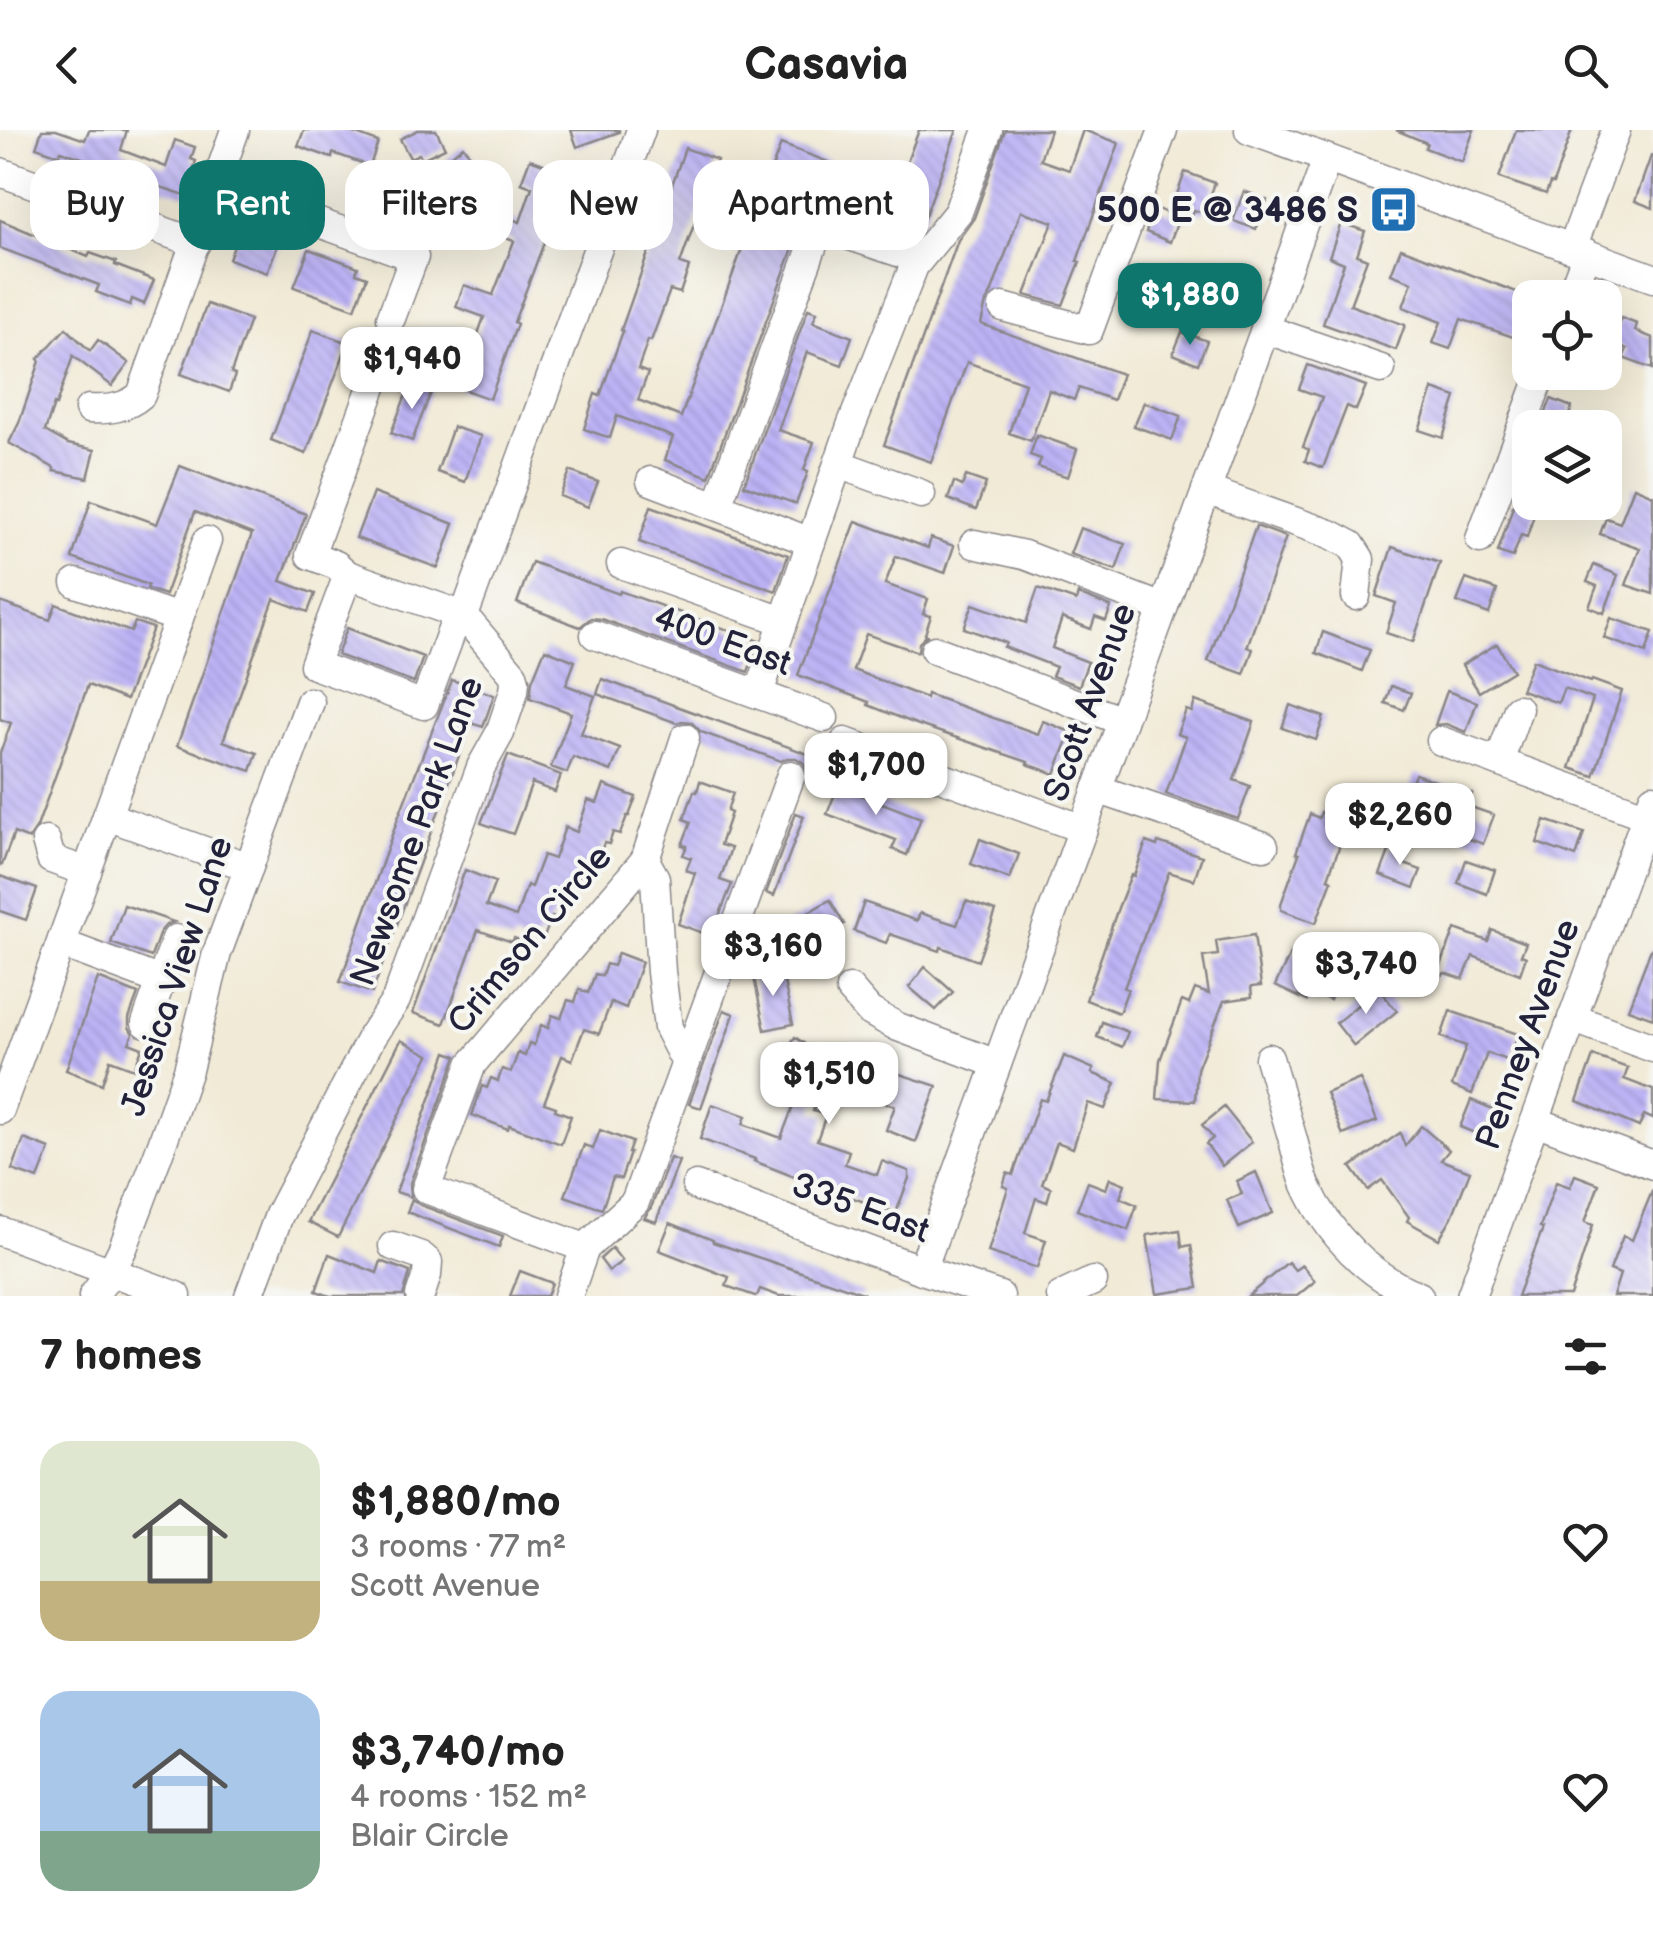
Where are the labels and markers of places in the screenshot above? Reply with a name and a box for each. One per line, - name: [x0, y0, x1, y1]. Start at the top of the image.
- bus stop icon: 500 E @ 3486 S: [1367, 184, 1419, 236]
- place label: 500 E @ 3486 S: [1097, 190, 1358, 233]
- pin: $1,880: [1109, 263, 1271, 348]
- pin: $1,940: [331, 327, 493, 412]
- pin: $1,700: [795, 733, 957, 818]
- pin: $2,260: [1319, 783, 1481, 868]
- pin: $3,160: [692, 914, 854, 999]
- pin: $3,740: [1285, 932, 1447, 1017]
- pin: $1,510: [748, 1042, 910, 1127]

